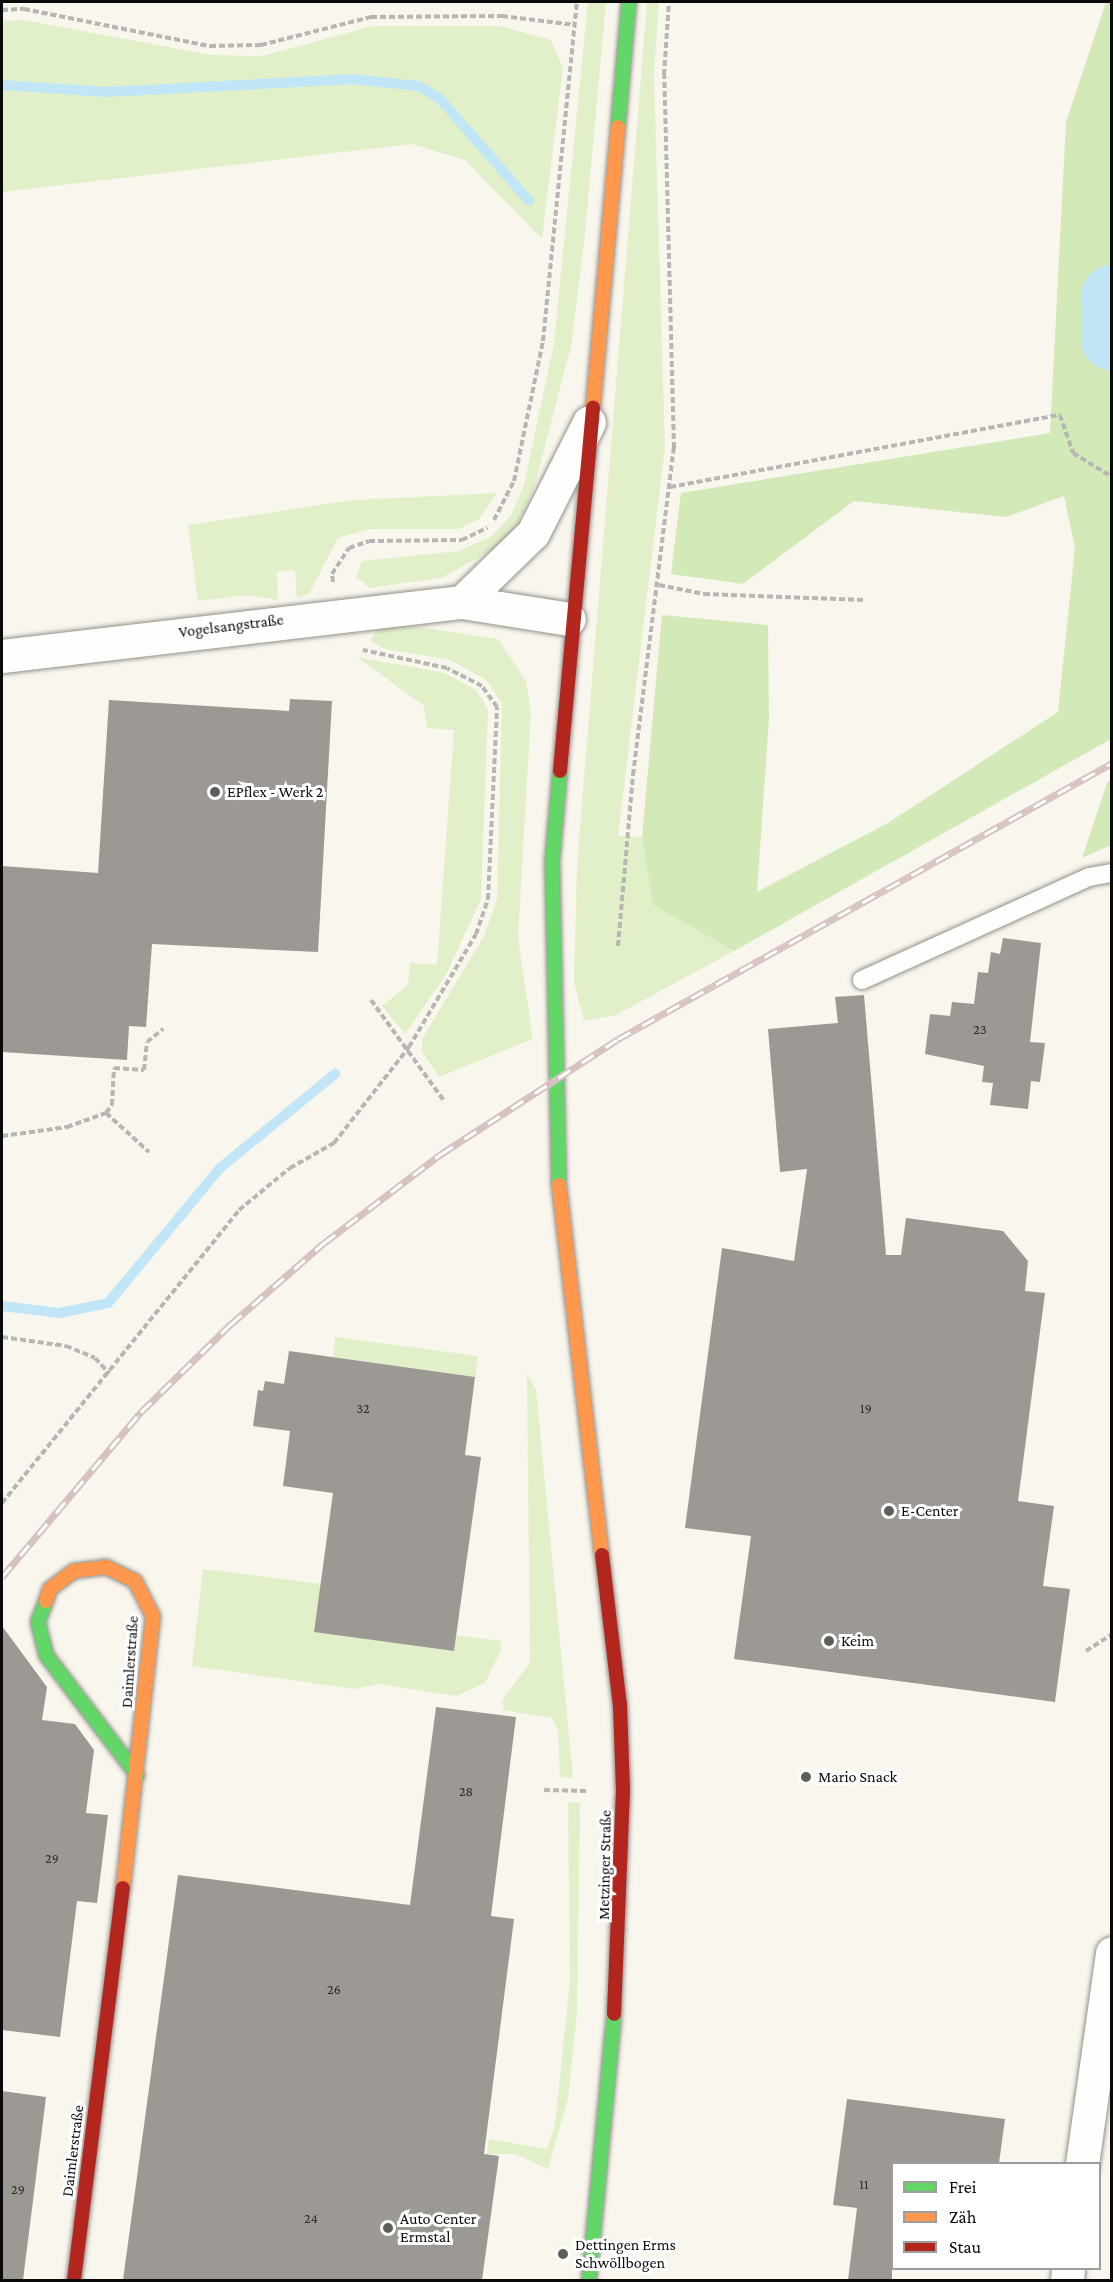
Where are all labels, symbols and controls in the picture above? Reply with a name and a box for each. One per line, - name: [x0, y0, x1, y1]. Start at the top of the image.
- street label: Vogelsangstraße: [177, 610, 285, 642]
- place label: EPflex - Werk 2: [227, 782, 323, 802]
- marker: EPflex - Werk 2: [208, 785, 222, 799]
- house number: 23: [973, 1021, 987, 1037]
- house number: 32: [356, 1400, 370, 1416]
- house number: 19: [860, 1400, 872, 1416]
- place label: E-Center: [901, 1501, 958, 1521]
- marker: E-Center: [882, 1504, 896, 1518]
- street label: Daimlerstraße: [117, 1615, 143, 1709]
- place label: Keim: [841, 1631, 874, 1651]
- marker: Keim: [822, 1634, 836, 1648]
- place label: Mario Snack: [818, 1767, 897, 1787]
- marker: Mario Snack: [799, 1770, 813, 1784]
- house number: 28: [459, 1783, 473, 1799]
- street label: Metzinger Straße: [594, 1810, 616, 1920]
- house number: 29: [45, 1850, 59, 1866]
- house number: 26: [327, 1981, 341, 1997]
- street label: Daimlerstraße: [58, 2104, 88, 2198]
- legend: [891, 2162, 1101, 2270]
- house number: 11: [859, 2176, 869, 2192]
- text: Frei: [949, 2177, 976, 2197]
- house number: 29: [11, 2181, 25, 2197]
- text: Zäh: [949, 2207, 976, 2227]
- place label: Auto Center Ermstal: [400, 2209, 476, 2247]
- house number: 24: [304, 2210, 318, 2226]
- marker: Auto Center Ermstal: [381, 2221, 395, 2235]
- place label: Dettingen Erms Schwöllbogen: [575, 2235, 676, 2273]
- text: Stau: [949, 2237, 981, 2257]
- marker: Dettingen Erms Schwöllbogen: [556, 2247, 570, 2261]

